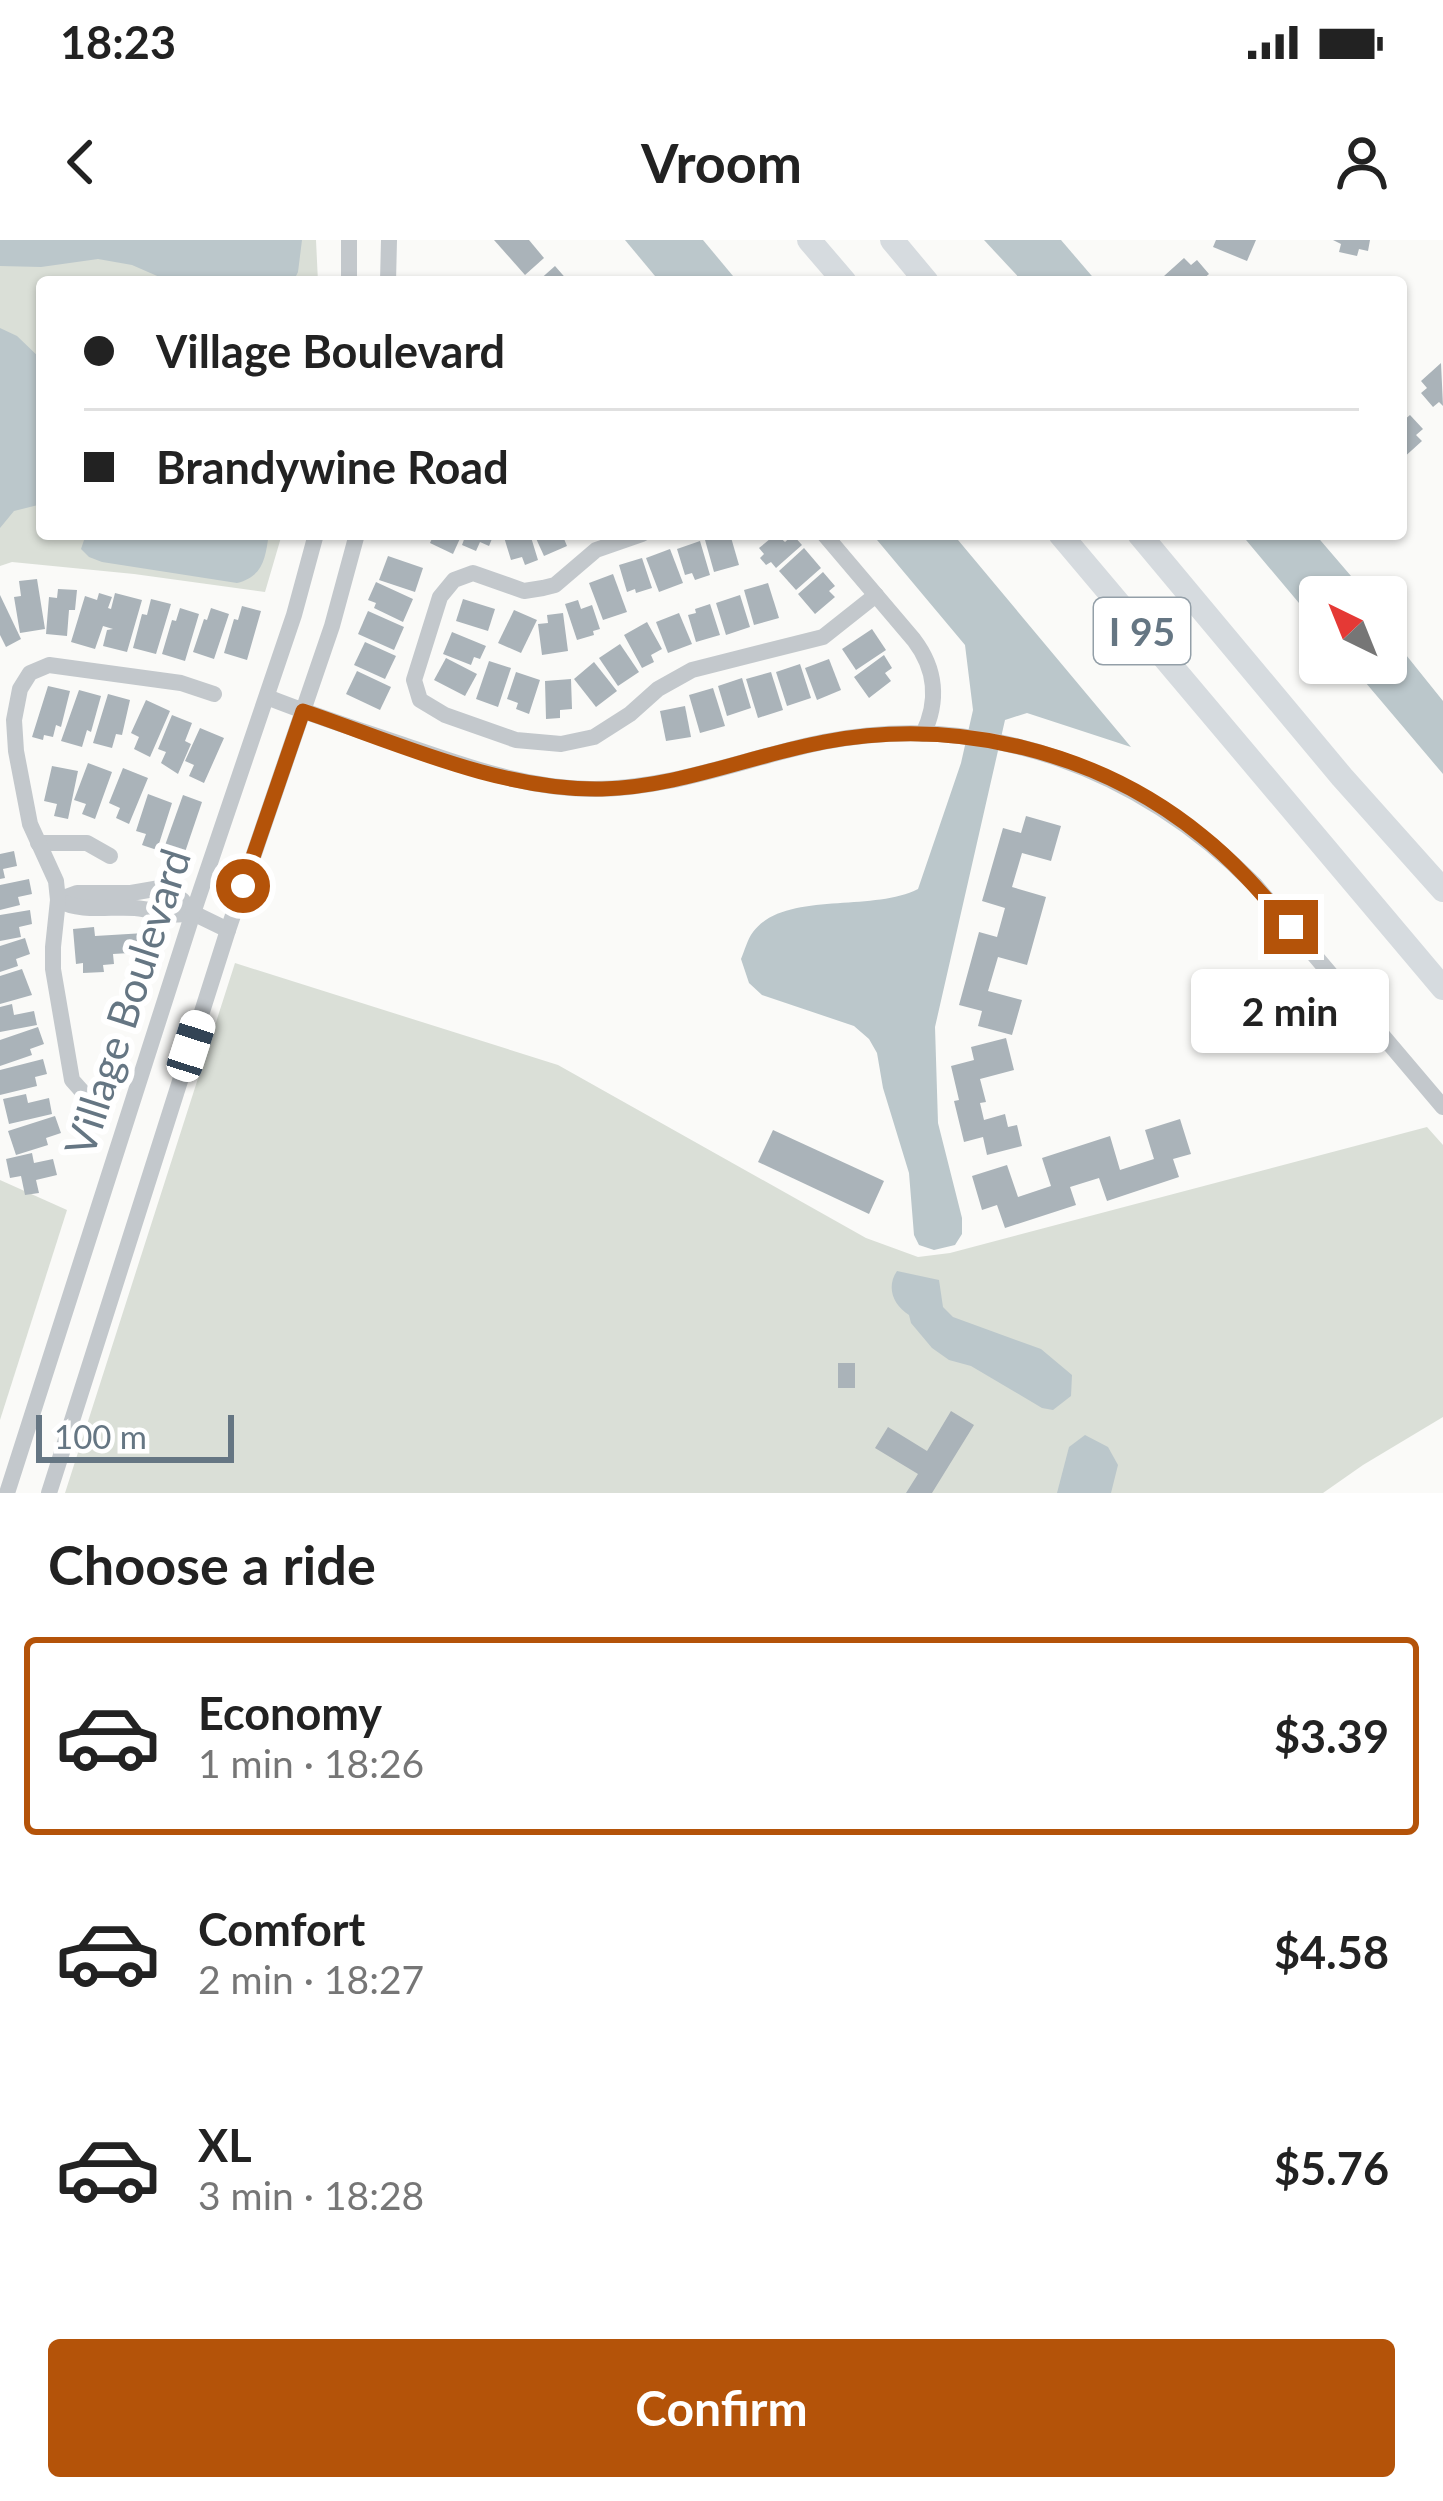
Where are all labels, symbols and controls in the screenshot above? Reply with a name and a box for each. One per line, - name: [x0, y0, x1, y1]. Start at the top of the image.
- text: 18:23: [60, 15, 176, 69]
- icon: back: [48, 129, 114, 195]
- icon: person: [1329, 129, 1395, 195]
- text: Vroom: [641, 130, 802, 195]
- text: Village Boulevard: [156, 324, 505, 378]
- text: Brandywine Road: [156, 440, 509, 494]
- north arrow: [1299, 576, 1407, 684]
- map controls: [1299, 576, 1407, 684]
- road number: I 95: [1094, 598, 1190, 664]
- street label: Village Boulevard: [54, 842, 200, 1162]
- route start: [216, 859, 270, 913]
- route end: [1264, 900, 1318, 954]
- callout: 2 min: [1192, 969, 1390, 1053]
- text: 2 min: [1242, 988, 1338, 1034]
- car: [163, 1006, 219, 1086]
- scale bar: [36, 1409, 234, 1462]
- text: 100 m: [54, 1416, 147, 1456]
- text: Choose a ride: [48, 1532, 376, 1597]
- icon: car: [54, 1682, 162, 1790]
- text: Economy: [198, 1686, 382, 1740]
- text: $3.39: [1274, 1709, 1389, 1763]
- text: 1 min · 18:26: [198, 1740, 424, 1786]
- icon: car: [54, 1898, 162, 2006]
- text: Comfort: [198, 1902, 365, 1956]
- text: $4.58: [1274, 1925, 1389, 1979]
- text: 2 min · 18:27: [198, 1956, 424, 2002]
- icon: car: [54, 2114, 162, 2222]
- text: XL: [198, 2118, 252, 2172]
- text: $5.76: [1274, 2141, 1389, 2195]
- text: 3 min · 18:28: [198, 2172, 424, 2218]
- button: Confirm: [48, 2339, 1395, 2477]

